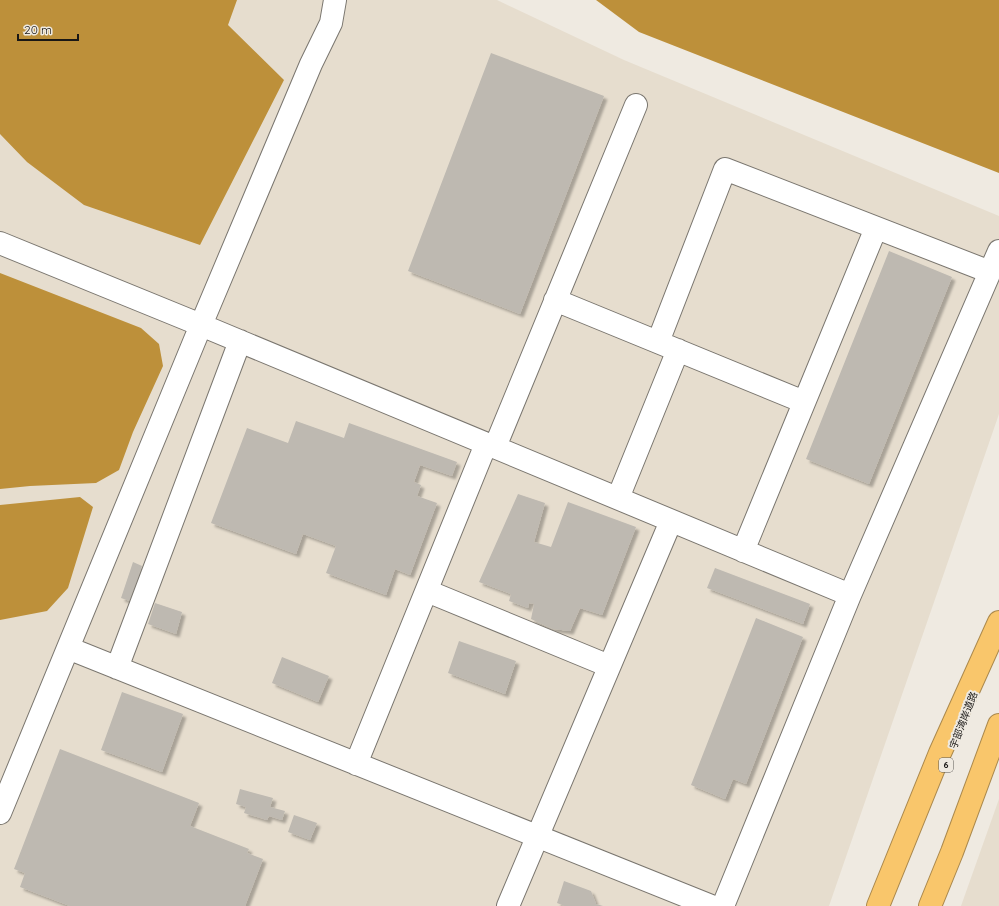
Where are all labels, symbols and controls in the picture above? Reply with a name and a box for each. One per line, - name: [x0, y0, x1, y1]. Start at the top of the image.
- scale bar: [18, 16, 78, 42]
- text: 20 m: [24, 22, 52, 37]
- street label: 宇部湾岸道路: [947, 690, 980, 751]
- road number: 6: [939, 758, 953, 772]

